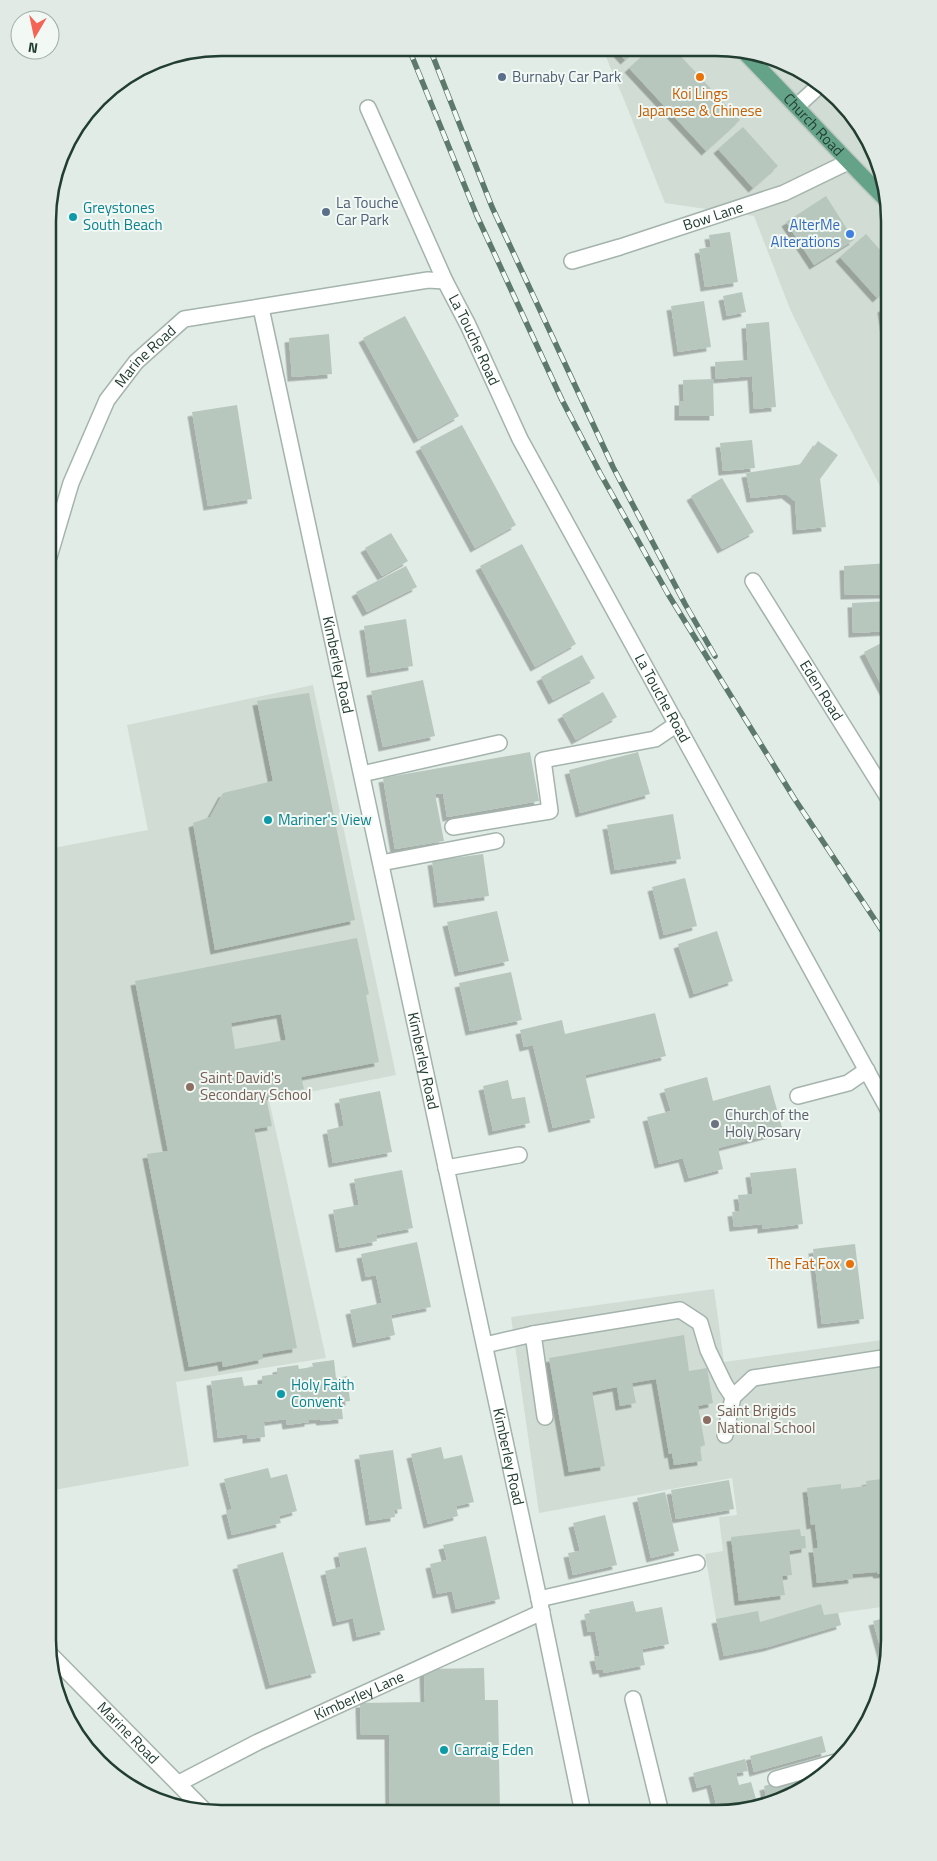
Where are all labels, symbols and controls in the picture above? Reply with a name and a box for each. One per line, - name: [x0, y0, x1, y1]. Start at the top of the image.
- north arrow: [10, 10, 60, 60]
- text: N: [26, 37, 39, 59]
- place label: Burnaby Car Park: [512, 65, 621, 88]
- marker: Burnaby Car Park: [496, 71, 508, 83]
- marker: Koi Lings Japanese & Chinese: [694, 71, 706, 83]
- place label: Koi Lings Japanese & Chinese: [638, 82, 762, 122]
- street label: Church Road: [778, 88, 850, 161]
- place label: La Touche Car Park: [336, 191, 399, 231]
- street label: Bow Lane: [680, 195, 746, 237]
- place label: Greystones South Beach: [83, 196, 163, 236]
- marker: La Touche Car Park: [320, 206, 332, 218]
- marker: Greystones South Beach: [67, 211, 79, 223]
- place label: AlterMe Alterations: [771, 213, 840, 253]
- marker: AlterMe Alterations: [844, 228, 856, 240]
- street label: La Touche Road: [443, 290, 506, 389]
- street label: Marine Road: [109, 319, 181, 392]
- street label: Kimberley Road: [317, 614, 360, 716]
- street label: La Touche Road: [629, 649, 697, 747]
- street label: Eden Road: [794, 655, 849, 725]
- place label: Mariner's View: [278, 808, 372, 831]
- marker: Mariner's View: [262, 814, 274, 826]
- street label: Kimberley Road: [402, 1010, 445, 1111]
- place label: Saint David's Secondary School: [200, 1066, 311, 1106]
- marker: Saint David's Secondary School: [184, 1081, 196, 1093]
- place label: Church of the Holy Rosary: [725, 1103, 809, 1143]
- marker: Church of the Holy Rosary: [709, 1118, 721, 1130]
- place label: The Fat Fox: [768, 1252, 840, 1275]
- marker: The Fat Fox: [844, 1258, 856, 1270]
- place label: Holy Faith Convent: [291, 1373, 355, 1413]
- marker: Holy Faith Convent: [275, 1388, 287, 1400]
- place label: Saint Brigids National School: [717, 1399, 816, 1439]
- street label: Kimberley Road: [487, 1406, 531, 1507]
- marker: Saint Brigids National School: [701, 1414, 713, 1426]
- street label: Kimberley Lane: [310, 1665, 408, 1726]
- street label: Marine Road: [92, 1696, 165, 1769]
- place label: Carraig Eden: [454, 1738, 534, 1761]
- marker: Carraig Eden: [438, 1744, 450, 1756]

